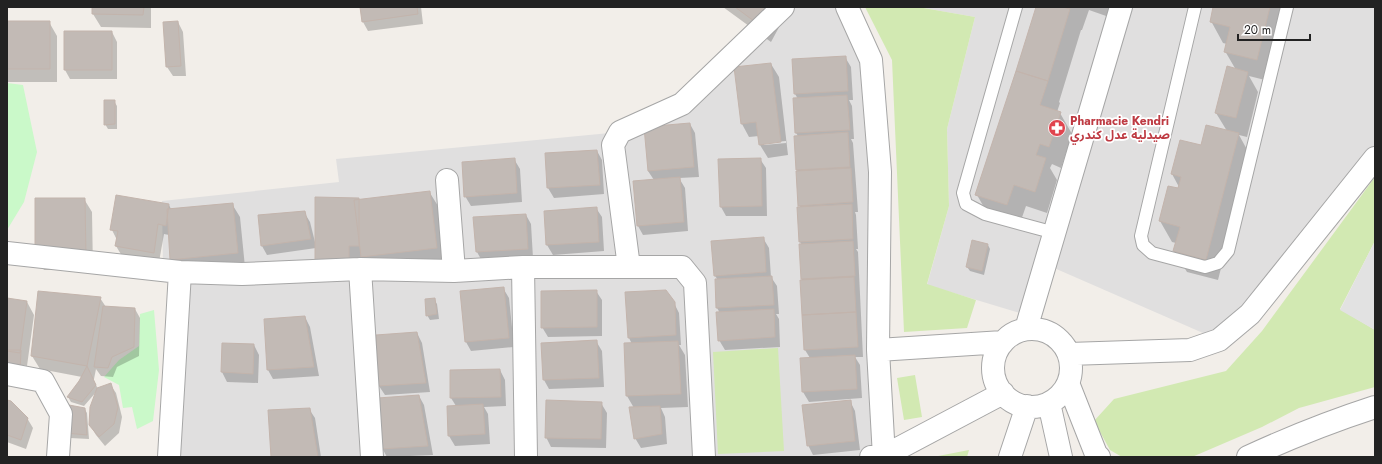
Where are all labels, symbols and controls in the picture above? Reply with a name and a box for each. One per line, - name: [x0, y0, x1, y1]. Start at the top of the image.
- scale bar: [1238, 16, 1310, 42]
- text: 20 m: [1244, 21, 1271, 39]
- place label: Pharmacie Kendri صيدلية عدل كندري: [1070, 112, 1170, 145]
- pharmacy icon: Pharmacie Kendri صيدلية عدل كندري: [1047, 118, 1067, 138]

